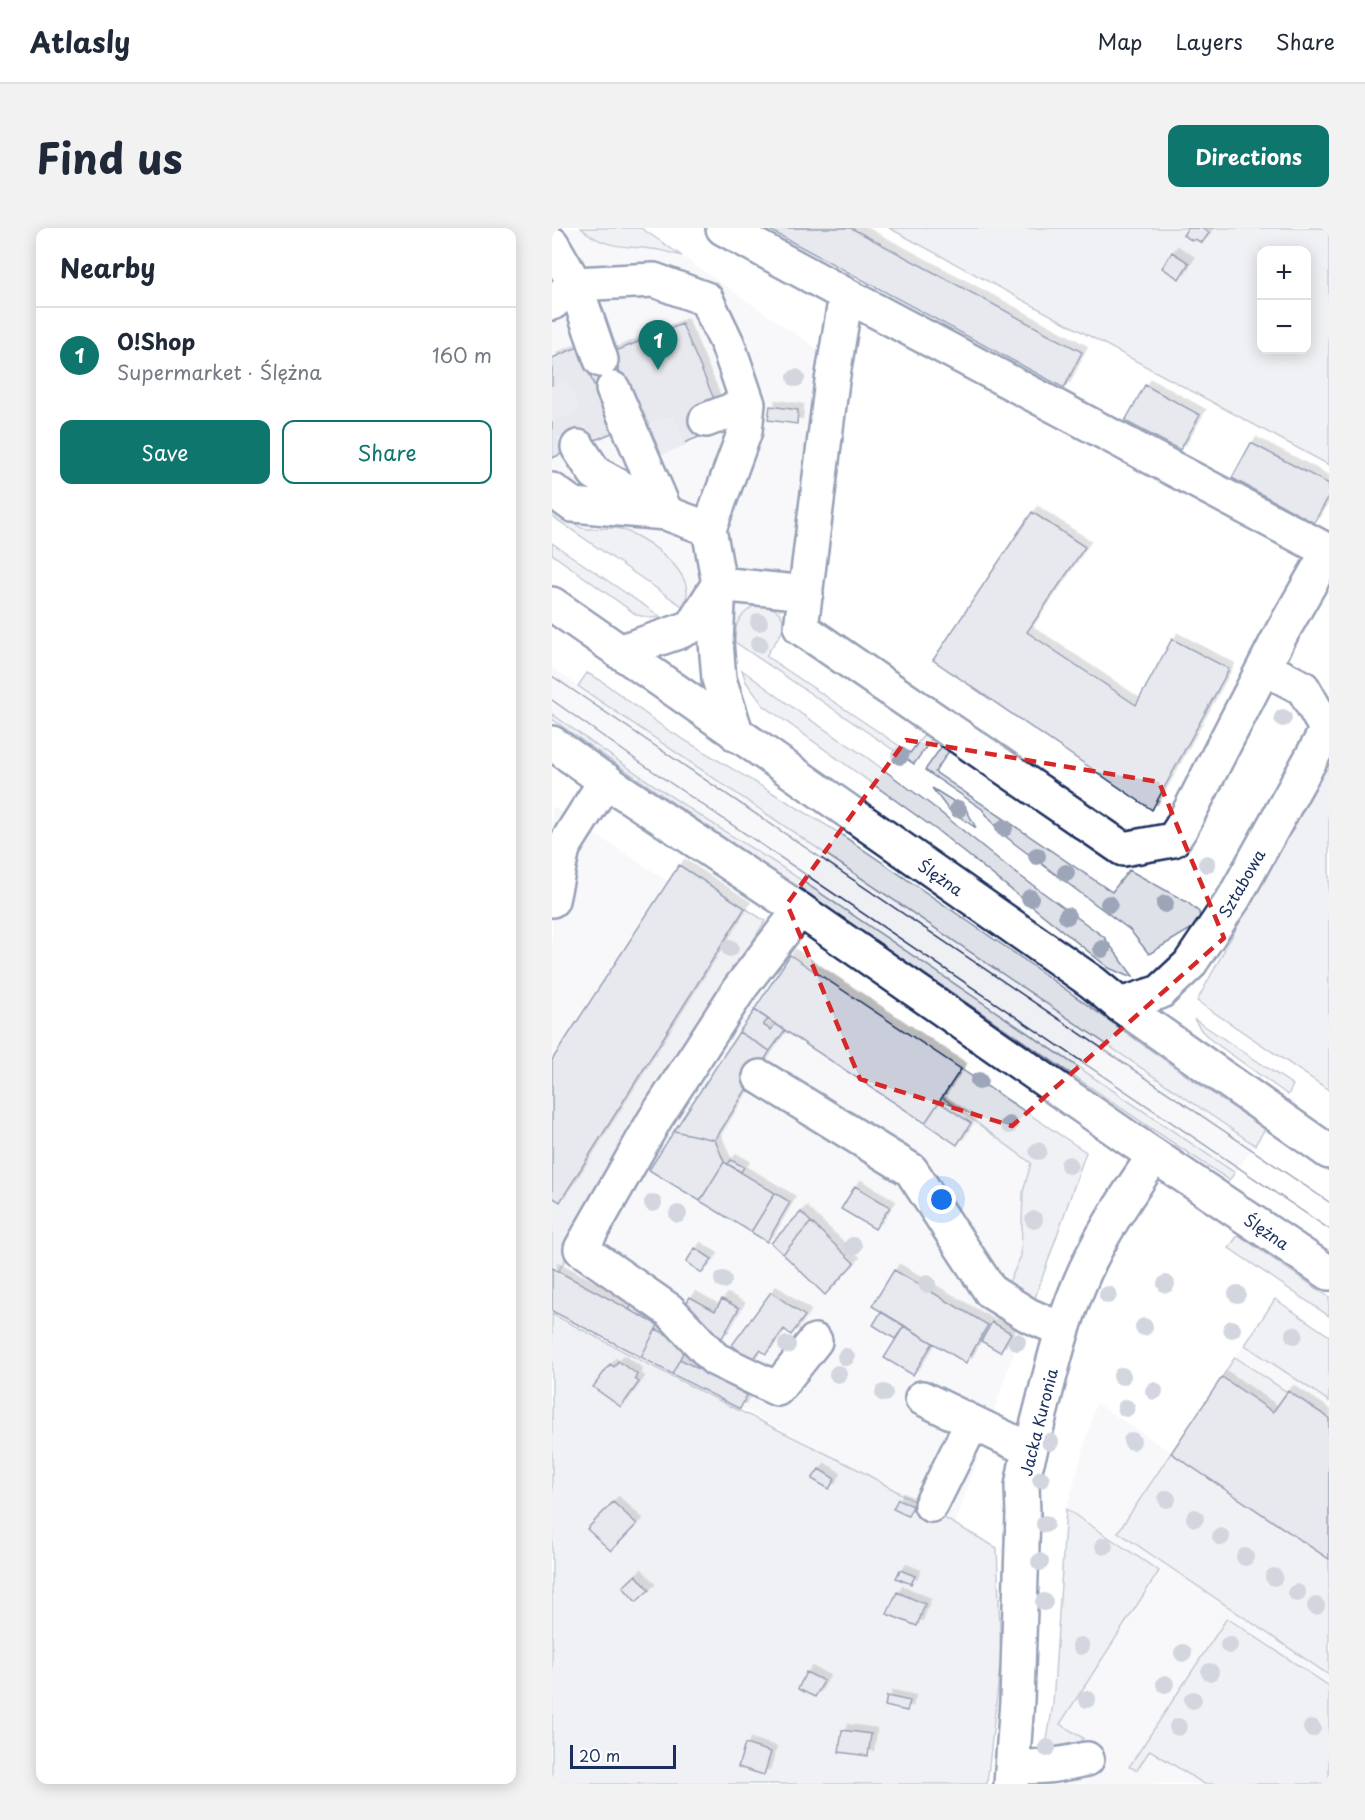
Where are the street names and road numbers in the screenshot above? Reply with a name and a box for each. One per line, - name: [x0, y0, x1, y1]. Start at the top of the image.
- street label: Sztabowa: [1212, 844, 1270, 922]
- street label: Ślężna: [914, 853, 968, 901]
- street label: Ślężna: [1240, 1207, 1294, 1255]
- street label: Jacka Kuronia: [1013, 1366, 1063, 1478]

